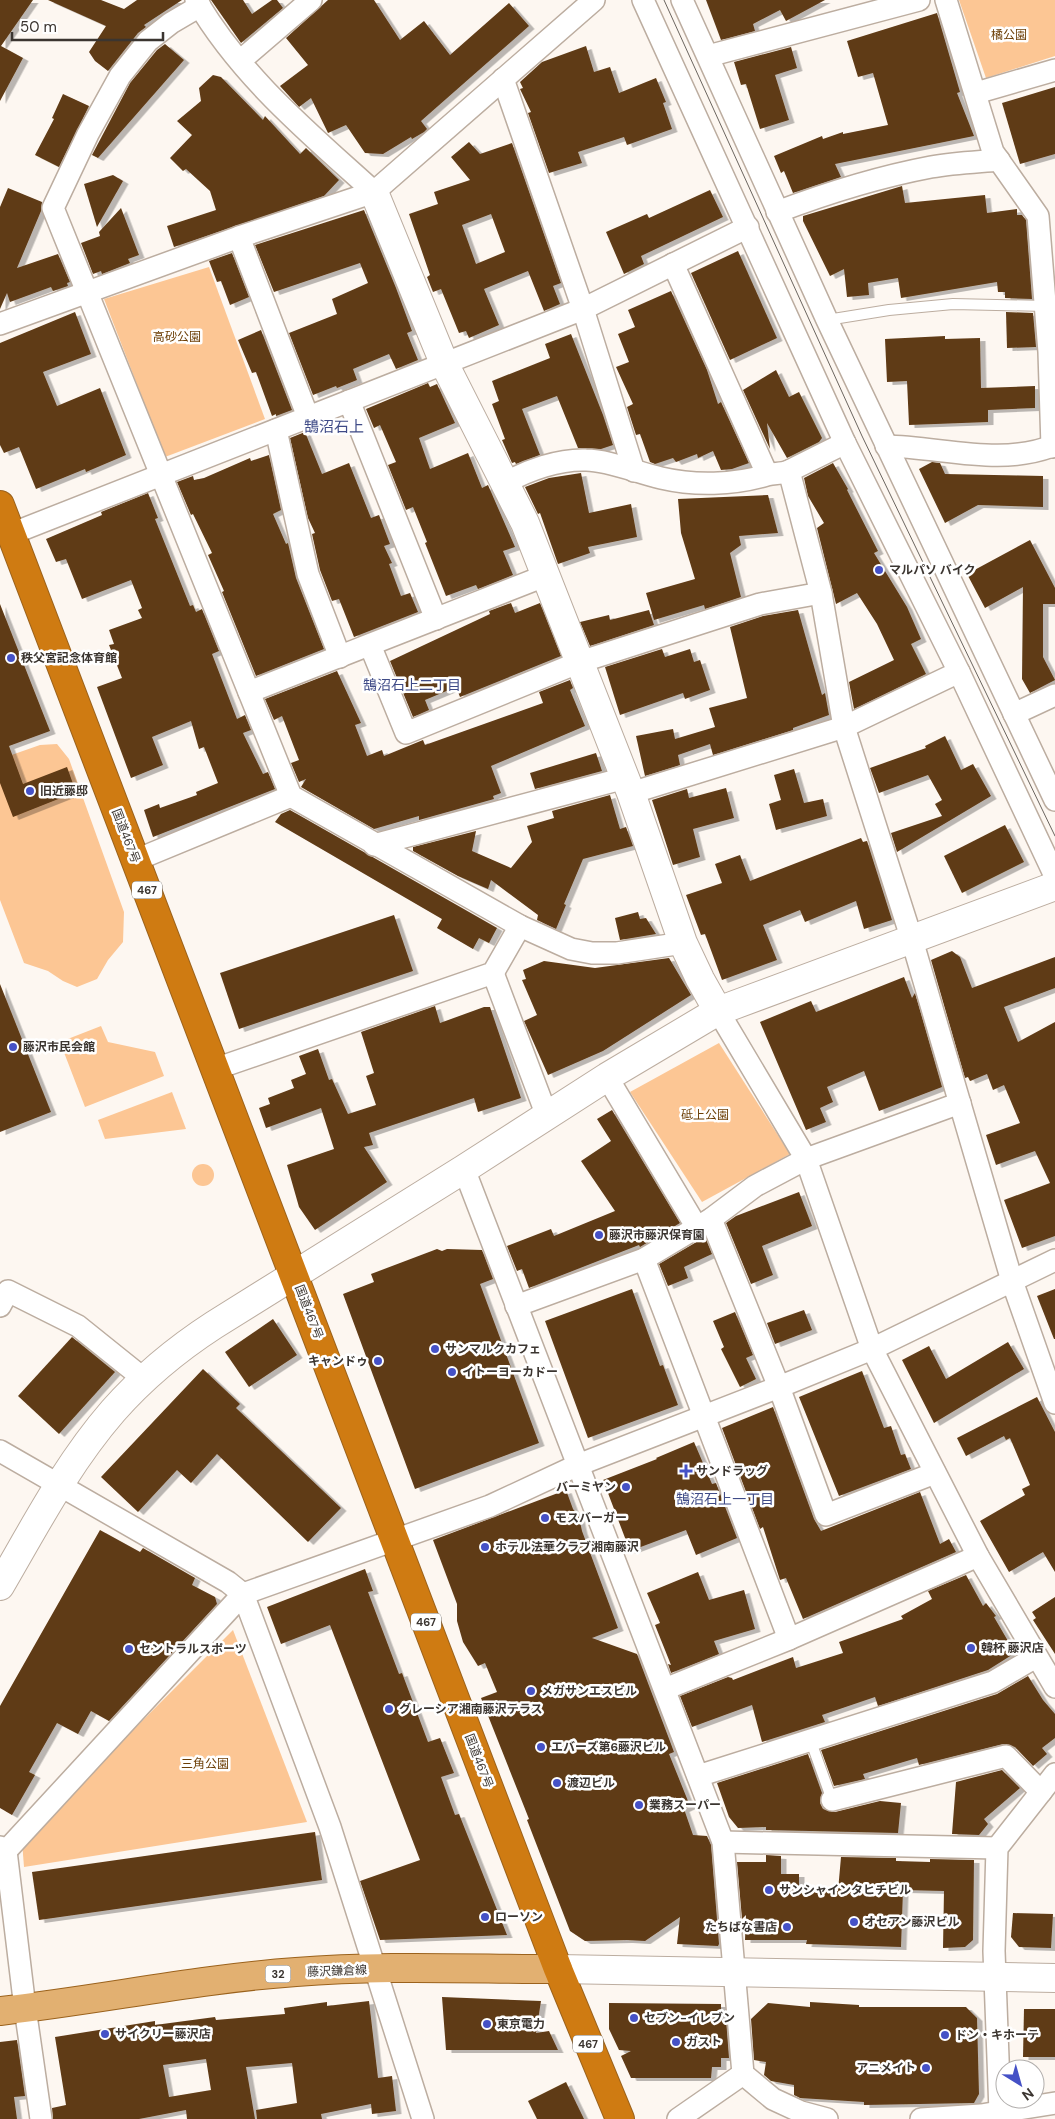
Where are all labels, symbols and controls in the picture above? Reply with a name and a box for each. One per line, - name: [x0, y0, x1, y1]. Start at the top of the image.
- scale bar: [12, 10, 164, 42]
- text: 50 m: [20, 17, 57, 37]
- park label: 橘公園: [991, 27, 1027, 43]
- park label: 高砂公園: [153, 329, 201, 345]
- district label: 鵠沼石上: [304, 417, 364, 437]
- place label: マルパソ バイク: [889, 562, 976, 578]
- marker: マルパソ バイク: [873, 564, 885, 576]
- place label: 秩父宮記念体育館: [21, 650, 117, 666]
- marker: 秩父宮記念体育館: [5, 652, 17, 664]
- district label: 鵠沼石上二丁目: [363, 676, 461, 694]
- place label: 旧近藤邸: [40, 783, 88, 799]
- marker: 旧近藤邸: [24, 785, 36, 797]
- street label: 国道467号: [108, 807, 144, 865]
- road number: 467: [132, 882, 162, 898]
- place label: 藤沢市民会館: [23, 1039, 95, 1055]
- marker: 藤沢市民会館: [7, 1041, 19, 1053]
- park label: 砥上公園: [681, 1107, 729, 1123]
- place label: 藤沢市藤沢保育園: [609, 1227, 705, 1243]
- marker: 藤沢市藤沢保育園: [593, 1229, 605, 1241]
- street label: 国道467号: [291, 1283, 327, 1341]
- place label: サンマルクカフェ: [445, 1341, 541, 1357]
- marker: サンマルクカフェ: [429, 1343, 441, 1355]
- place label: キャンドゥ: [308, 1353, 368, 1369]
- marker: キャンドゥ: [372, 1355, 384, 1367]
- place label: イトーヨーカドー: [462, 1364, 558, 1380]
- marker: イトーヨーカドー: [446, 1366, 458, 1378]
- place label: サンドラッグ: [696, 1463, 768, 1479]
- marker: サンドラッグ: [680, 1465, 692, 1477]
- place label: バーミヤン: [556, 1479, 616, 1495]
- marker: バーミヤン: [620, 1481, 632, 1493]
- district label: 鵠沼石上一丁目: [676, 1490, 774, 1508]
- place label: モスバーガー: [555, 1510, 627, 1526]
- marker: モスバーガー: [539, 1512, 551, 1524]
- place label: ホテル法華クラブ湘南藤沢: [495, 1539, 639, 1555]
- marker: ホテル法華クラブ湘南藤沢: [479, 1541, 491, 1553]
- road number: 467: [411, 1614, 441, 1630]
- place label: 韓杯 藤沢店: [981, 1640, 1044, 1656]
- place label: セントラルスポーツ: [139, 1641, 247, 1657]
- marker: 韓杯 藤沢店: [965, 1642, 977, 1654]
- marker: セントラルスポーツ: [123, 1643, 135, 1655]
- place label: メガサンエスビル: [541, 1683, 637, 1699]
- marker: メガサンエスビル: [525, 1685, 537, 1697]
- place label: グレーシア湘南藤沢テラス: [399, 1701, 543, 1717]
- marker: グレーシア湘南藤沢テラス: [383, 1703, 395, 1715]
- street label: 国道467号: [461, 1732, 497, 1790]
- place label: エバーズ第6藤沢ビル: [551, 1739, 666, 1755]
- marker: エバーズ第6藤沢ビル: [535, 1741, 547, 1753]
- park label: 三角公園: [181, 1756, 229, 1772]
- place label: 渡辺ビル: [567, 1775, 615, 1791]
- marker: 渡辺ビル: [551, 1777, 563, 1789]
- place label: 業務スーパー: [649, 1797, 721, 1813]
- marker: 業務スーパー: [633, 1799, 645, 1811]
- place label: サンシャインタヒチビル: [779, 1882, 911, 1898]
- marker: サンシャインタヒチビル: [763, 1884, 775, 1896]
- place label: ローソン: [495, 1909, 543, 1925]
- marker: ローソン: [479, 1911, 491, 1923]
- place label: オセアン藤沢ビル: [864, 1914, 960, 1930]
- marker: オセアン藤沢ビル: [848, 1916, 860, 1928]
- place label: たちばな書店: [705, 1919, 777, 1935]
- marker: たちばな書店: [781, 1921, 793, 1933]
- street label: 藤沢鎌倉線: [307, 1962, 367, 1980]
- road number: 32: [266, 1966, 290, 1982]
- place label: セブン-イレブン: [644, 2010, 735, 2026]
- marker: セブン-イレブン: [628, 2012, 640, 2024]
- place label: 東京電力: [497, 2016, 545, 2032]
- marker: 東京電力: [481, 2018, 493, 2030]
- place label: サイクリー藤沢店: [115, 2026, 211, 2042]
- place label: ドン・キホーテ: [955, 2027, 1039, 2043]
- marker: サイクリー藤沢店: [99, 2028, 111, 2040]
- marker: ドン・キホーテ: [939, 2029, 951, 2041]
- place label: ガスト: [686, 2034, 722, 2050]
- road number: 467: [573, 2036, 603, 2052]
- marker: ガスト: [670, 2036, 682, 2048]
- north arrow: [995, 2059, 1045, 2109]
- place label: アニメイト: [856, 2060, 916, 2076]
- marker: アニメイト: [920, 2062, 932, 2074]
- text: N: [1018, 2084, 1037, 2105]

